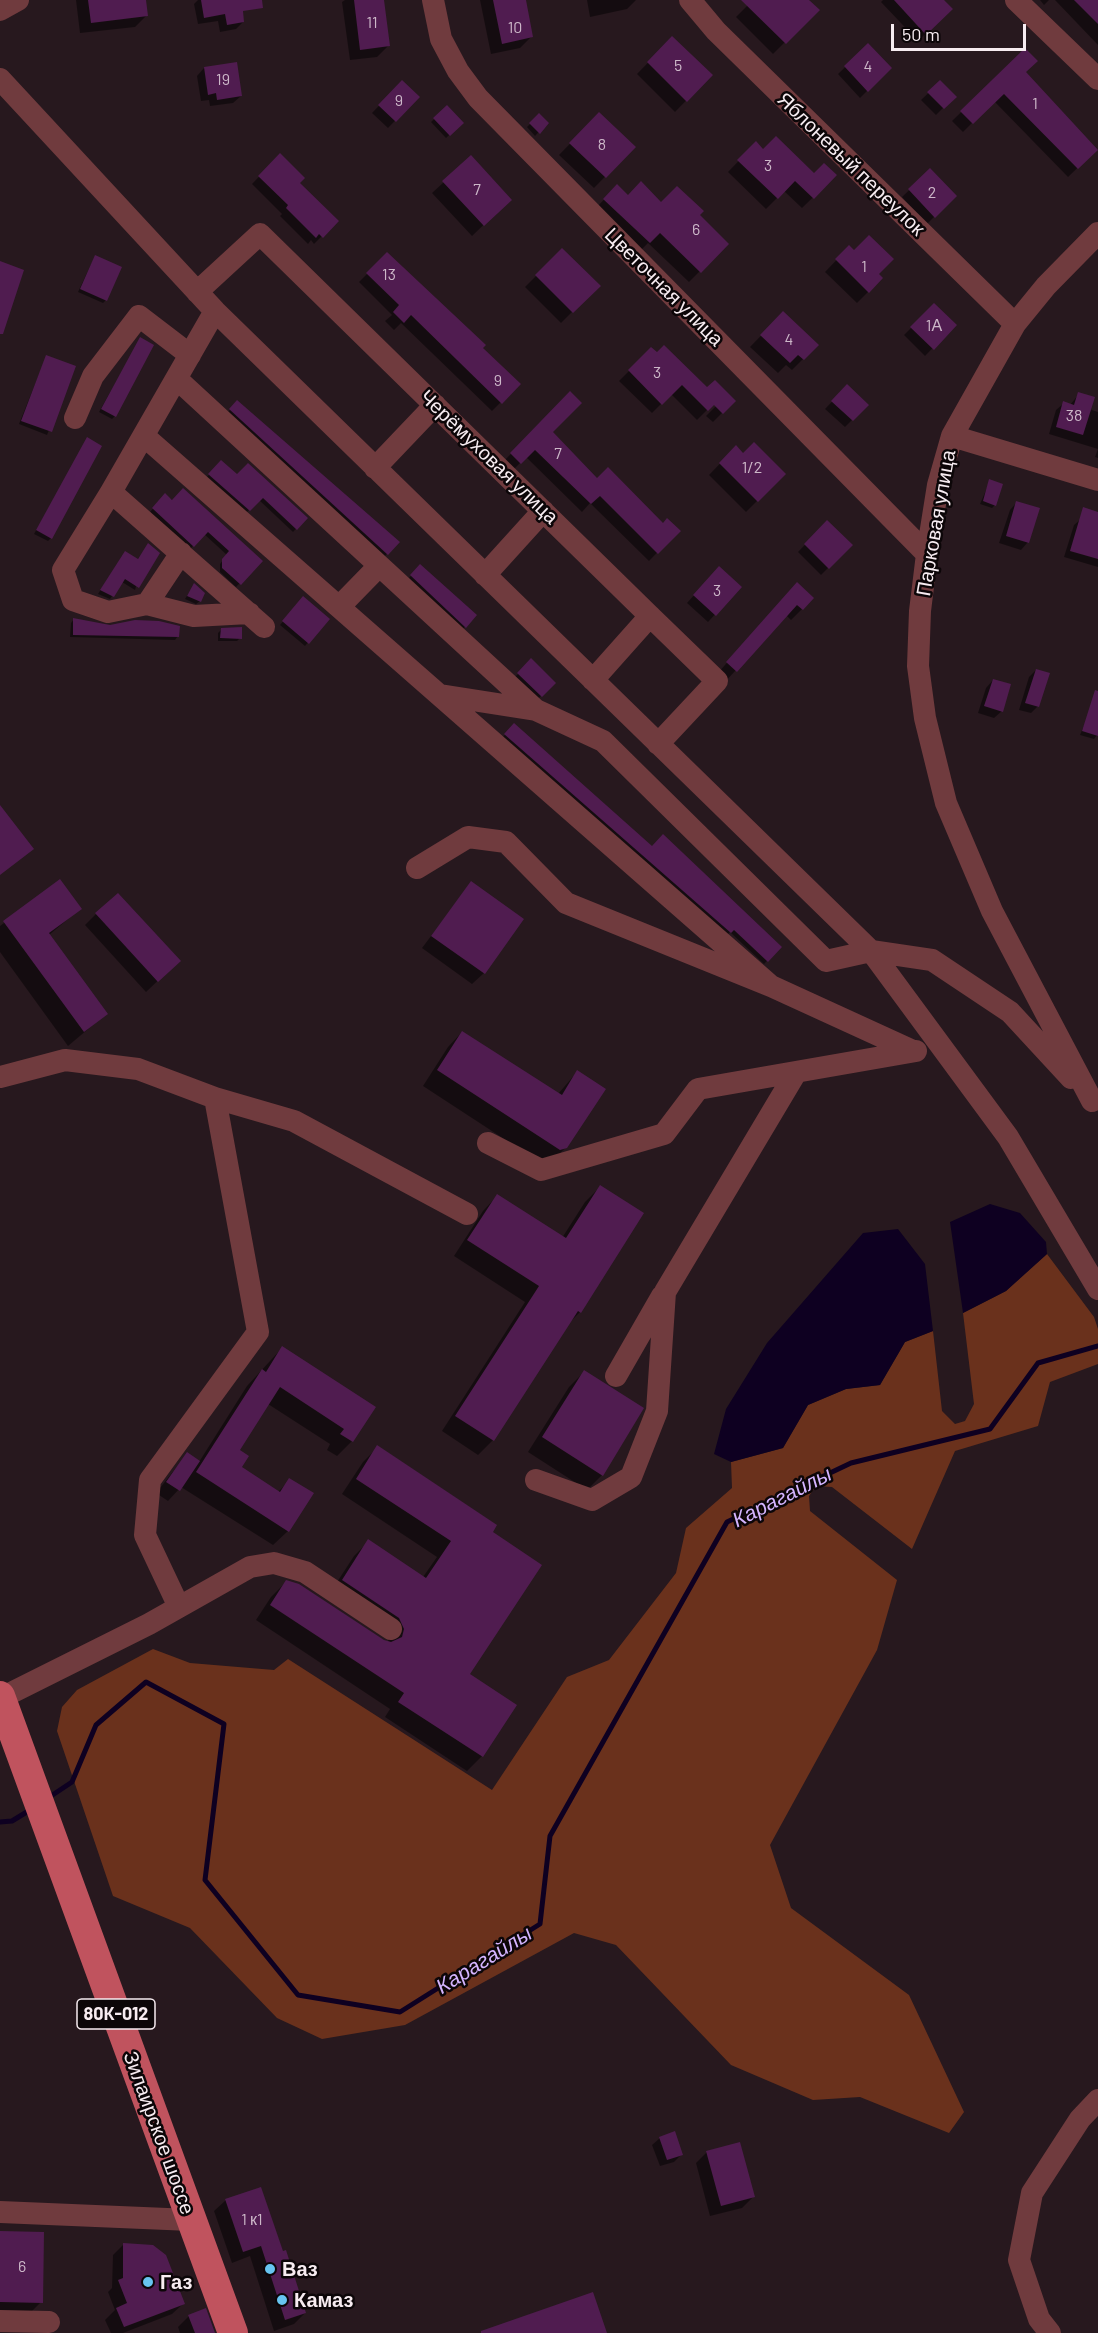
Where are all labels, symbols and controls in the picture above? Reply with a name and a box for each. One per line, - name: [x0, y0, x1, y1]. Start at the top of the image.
- scale bar: [894, 12, 1029, 50]
- house number: 11: [366, 13, 378, 33]
- house number: 10: [508, 18, 522, 38]
- text: 50 m: [902, 23, 940, 45]
- house number: 5: [674, 56, 682, 76]
- house number: 4: [864, 57, 872, 77]
- house number: 19: [216, 70, 230, 90]
- street label: Яблоневый переулок: [772, 87, 930, 241]
- house number: 9: [395, 91, 403, 111]
- house number: 1: [1032, 94, 1038, 114]
- house number: 8: [598, 135, 606, 155]
- house number: 3: [764, 156, 772, 176]
- house number: 7: [473, 180, 481, 200]
- house number: 2: [928, 183, 936, 203]
- house number: 6: [692, 220, 700, 240]
- street label: Цветочная улица: [600, 223, 728, 351]
- house number: 1: [861, 257, 867, 277]
- house number: 13: [382, 265, 396, 285]
- house number: 1А: [926, 316, 942, 336]
- house number: 4: [785, 330, 793, 350]
- house number: 3: [653, 363, 661, 383]
- house number: 9: [494, 371, 502, 391]
- street label: Черёмуховая улица: [415, 385, 563, 529]
- house number: 38: [1066, 406, 1082, 426]
- house number: 7: [554, 444, 562, 464]
- street label: Парковая улица: [911, 448, 961, 598]
- house number: 1/2: [742, 458, 762, 478]
- house number: 3: [713, 581, 721, 601]
- water label: Карагайлы: [728, 1461, 836, 1533]
- water label: Карагайлы: [431, 1921, 537, 1999]
- road number: 80К-012: [77, 1999, 155, 2029]
- street label: Зилаирское шоссе: [118, 2048, 200, 2218]
- house number: 1 к1: [241, 2210, 263, 2230]
- house number: 6: [18, 2257, 26, 2277]
- place label: Ваз: [282, 2257, 318, 2281]
- marker: Ваз: [263, 2262, 277, 2276]
- place label: Газ: [160, 2270, 192, 2294]
- marker: Газ: [141, 2275, 155, 2289]
- place label: Камаз: [294, 2288, 353, 2312]
- marker: Камаз: [275, 2293, 289, 2307]

